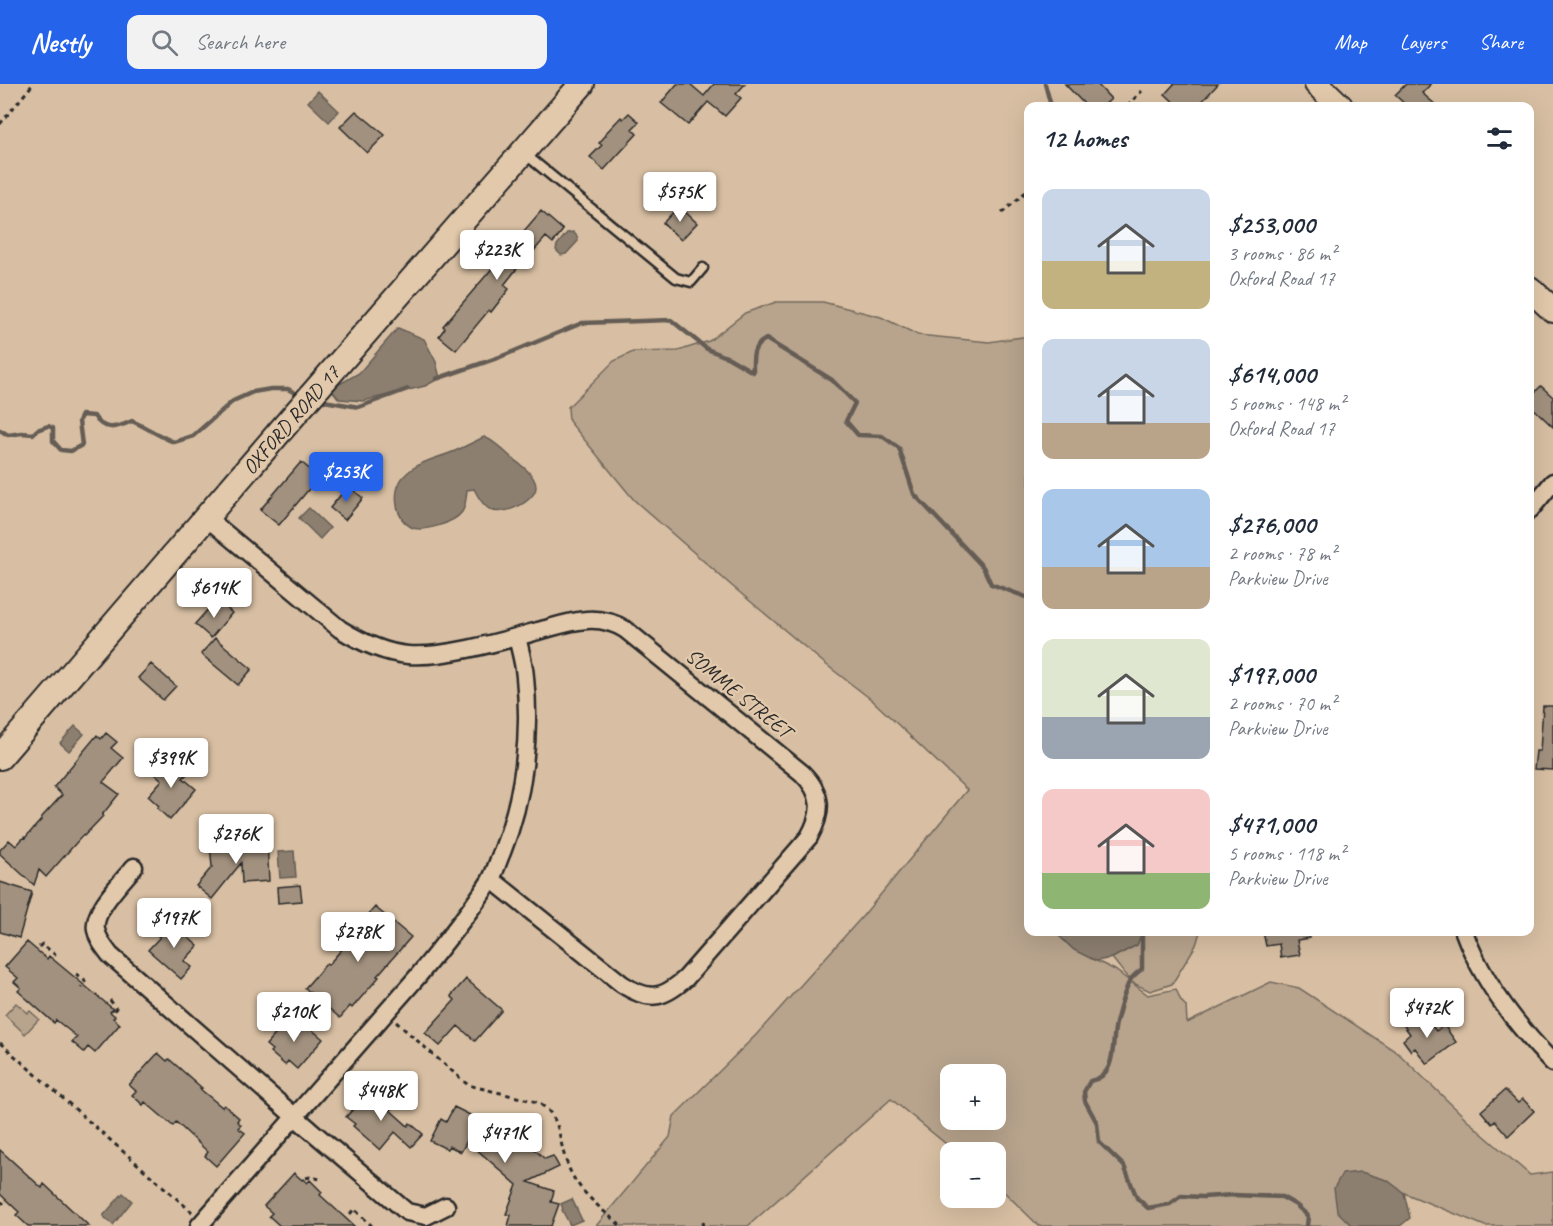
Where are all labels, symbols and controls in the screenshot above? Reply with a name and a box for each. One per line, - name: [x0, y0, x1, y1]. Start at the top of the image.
- search box: [127, 15, 547, 69]
- text: Nestly: [30, 25, 91, 60]
- icon: search: [148, 26, 181, 59]
- text: Search here: [196, 28, 285, 56]
- text: Map: [1334, 29, 1367, 55]
- text: Layers: [1400, 29, 1446, 55]
- text: Share: [1479, 29, 1523, 55]
- text: 12 homes: [1042, 122, 1127, 155]
- icon: filters: [1483, 122, 1516, 155]
- pin: $575K: [638, 172, 722, 223]
- text: $575K: [657, 179, 703, 204]
- text: $253,000: [1228, 208, 1315, 241]
- icon: home: [1090, 213, 1162, 285]
- pin: $223K: [455, 230, 539, 281]
- text: $223K: [474, 237, 520, 262]
- text: 3 rooms · 86 m²: [1228, 241, 1336, 266]
- text: Oxford Road 17: [1228, 266, 1335, 291]
- text: $614,000: [1228, 358, 1316, 391]
- street label: OXFORD ROAD 17: [237, 359, 346, 480]
- icon: home: [1090, 363, 1162, 435]
- text: 5 rooms · 148 m²: [1228, 391, 1345, 416]
- text: Oxford Road 17: [1228, 416, 1335, 441]
- pin: $253K: [304, 452, 388, 503]
- text: $253K: [323, 459, 369, 484]
- text: $276,000: [1228, 508, 1316, 541]
- icon: home: [1090, 513, 1162, 585]
- text: 2 rooms · 78 m²: [1228, 541, 1336, 566]
- text: Parkview Drive: [1228, 566, 1327, 591]
- pin: $614K: [172, 568, 256, 619]
- text: $614K: [191, 575, 237, 600]
- street label: SOMME STREET: [681, 642, 801, 746]
- text: $197,000: [1228, 658, 1315, 691]
- icon: home: [1090, 663, 1162, 735]
- text: 2 rooms · 70 m²: [1228, 691, 1336, 716]
- text: Parkview Drive: [1228, 716, 1327, 741]
- pin: $399K: [129, 738, 213, 789]
- text: $399K: [148, 745, 194, 770]
- text: $471,000: [1228, 808, 1315, 841]
- icon: home: [1090, 813, 1162, 885]
- pin: $276K: [194, 814, 278, 865]
- text: $276K: [213, 821, 259, 846]
- text: 5 rooms · 118 m²: [1228, 841, 1345, 866]
- text: Parkview Drive: [1228, 866, 1327, 891]
- pin: $197K: [132, 898, 216, 949]
- text: $197K: [151, 905, 197, 930]
- pin: $278K: [316, 912, 400, 963]
- text: $278K: [335, 919, 381, 944]
- pin: $472K: [1385, 988, 1469, 1039]
- pin: $210K: [252, 992, 336, 1043]
- text: $472K: [1404, 995, 1450, 1020]
- text: $210K: [271, 999, 317, 1024]
- map controls: [940, 1064, 1006, 1208]
- button: +: [940, 1064, 1006, 1130]
- pin: $448K: [339, 1071, 423, 1122]
- text: $448K: [358, 1078, 404, 1103]
- pin: $471K: [463, 1113, 547, 1164]
- text: $471K: [482, 1120, 528, 1145]
- button: −: [940, 1142, 1006, 1208]

